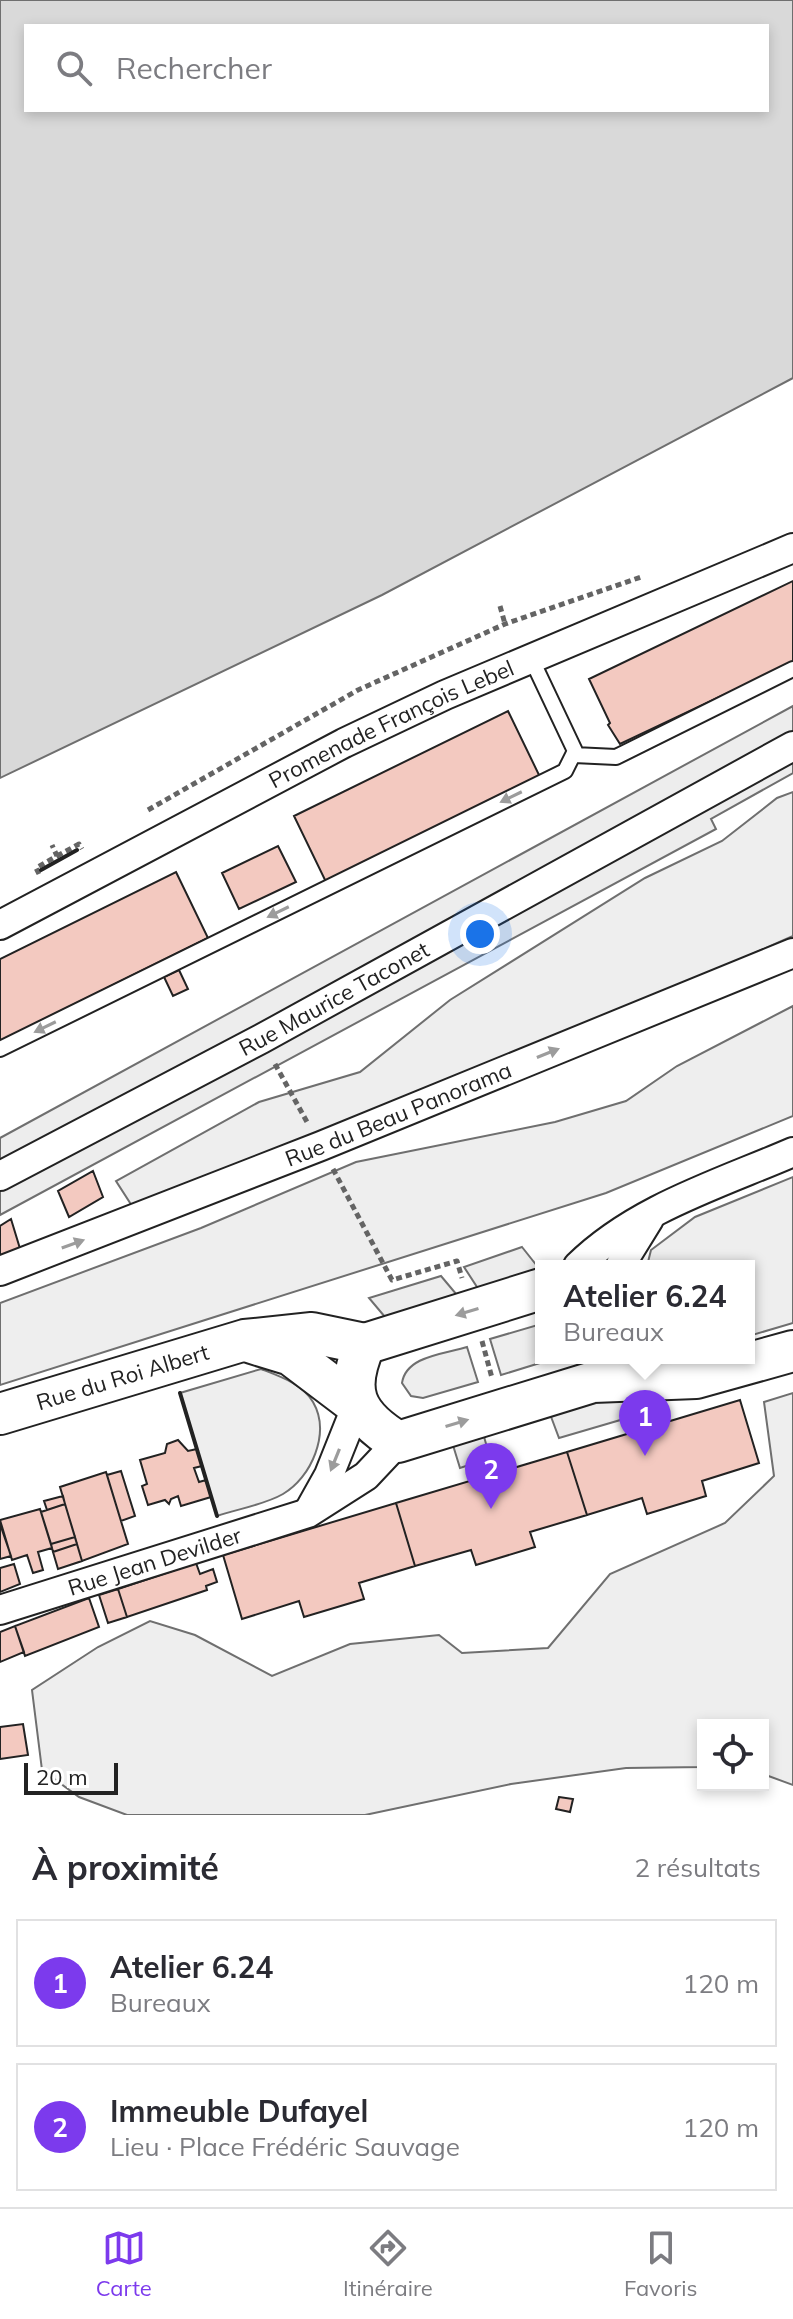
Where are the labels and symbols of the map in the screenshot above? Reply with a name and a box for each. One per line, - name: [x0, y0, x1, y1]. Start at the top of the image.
- street label: Promenade François Lebel: [264, 654, 518, 794]
- one-way arrow: [500, 790, 523, 804]
- one-way arrow: [267, 905, 290, 919]
- your location: [460, 914, 500, 954]
- street label: Rue Maurice Taconet: [234, 935, 434, 1062]
- one-way arrow: [34, 1020, 57, 1034]
- one-way arrow: [536, 1046, 560, 1059]
- street label: Rue du Beau Panorama: [281, 1056, 516, 1173]
- one-way arrow: [61, 1237, 85, 1250]
- one-way arrow: [454, 1307, 478, 1319]
- street label: Rue du Roi Albert: [33, 1338, 212, 1416]
- pin: 1: [619, 1390, 671, 1456]
- one-way arrow: [445, 1417, 469, 1429]
- pin: 2: [465, 1443, 517, 1509]
- one-way arrow: [328, 1448, 341, 1472]
- street label: Rue Jean Devilder: [64, 1521, 245, 1602]
- scale bar: [24, 1759, 118, 1795]

